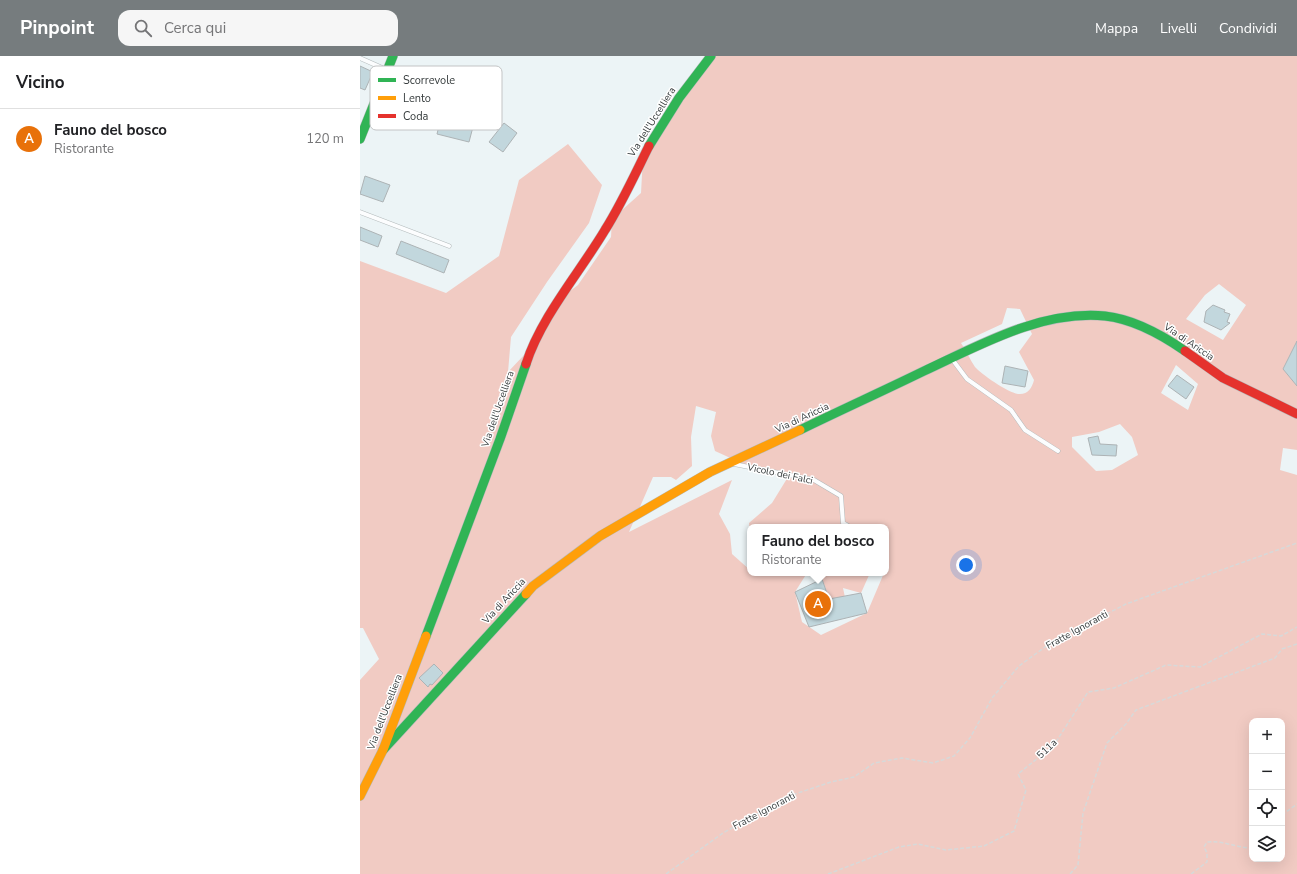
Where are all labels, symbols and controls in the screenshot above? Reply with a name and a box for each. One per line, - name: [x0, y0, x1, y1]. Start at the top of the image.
- search box: [118, 10, 398, 46]
- text: Pinpoint: [20, 15, 94, 41]
- icon: search: [132, 17, 154, 39]
- text: Cerca qui: [164, 18, 226, 38]
- text: Mappa: [1095, 19, 1138, 38]
- text: Livelli: [1160, 19, 1197, 38]
- text: Condividi: [1219, 19, 1277, 38]
- legend: [370, 66, 502, 130]
- text: Vicino: [16, 71, 65, 94]
- text: Scorrevole: [403, 73, 455, 88]
- street label: Via dell'Uccelliera: [624, 84, 679, 160]
- text: Lento: [403, 91, 431, 106]
- text: Coda: [403, 109, 429, 124]
- text: Fauno del bosco: [54, 120, 167, 140]
- text: A: [24, 130, 34, 148]
- text: 120 m: [306, 130, 344, 148]
- text: Ristorante: [54, 140, 114, 158]
- street label: Via di Ariccia: [1160, 319, 1217, 364]
- street label: Via dell'Uccelliera: [478, 369, 518, 450]
- street label: Via di Ariccia: [772, 399, 831, 437]
- street label: Vicolo dei Falci: [745, 460, 814, 488]
- popup: [747, 524, 889, 576]
- text: Fauno del bosco: [762, 531, 874, 551]
- text: Ristorante: [762, 551, 821, 569]
- your location: [956, 555, 976, 575]
- street label: Via di Ariccia: [478, 575, 529, 628]
- pin: A: [805, 589, 831, 619]
- street label: Fratte Ignoranti: [1043, 607, 1111, 653]
- street label: Via dell'Uccelliera: [364, 672, 406, 753]
- map controls: [1249, 718, 1285, 862]
- button: +: [1249, 718, 1285, 754]
- street label: 511a: [1034, 736, 1060, 762]
- button: −: [1249, 754, 1285, 790]
- street label: Fratte Ignoranti: [730, 789, 798, 833]
- button: locate: [1249, 790, 1285, 826]
- button: layers: [1249, 826, 1285, 862]

